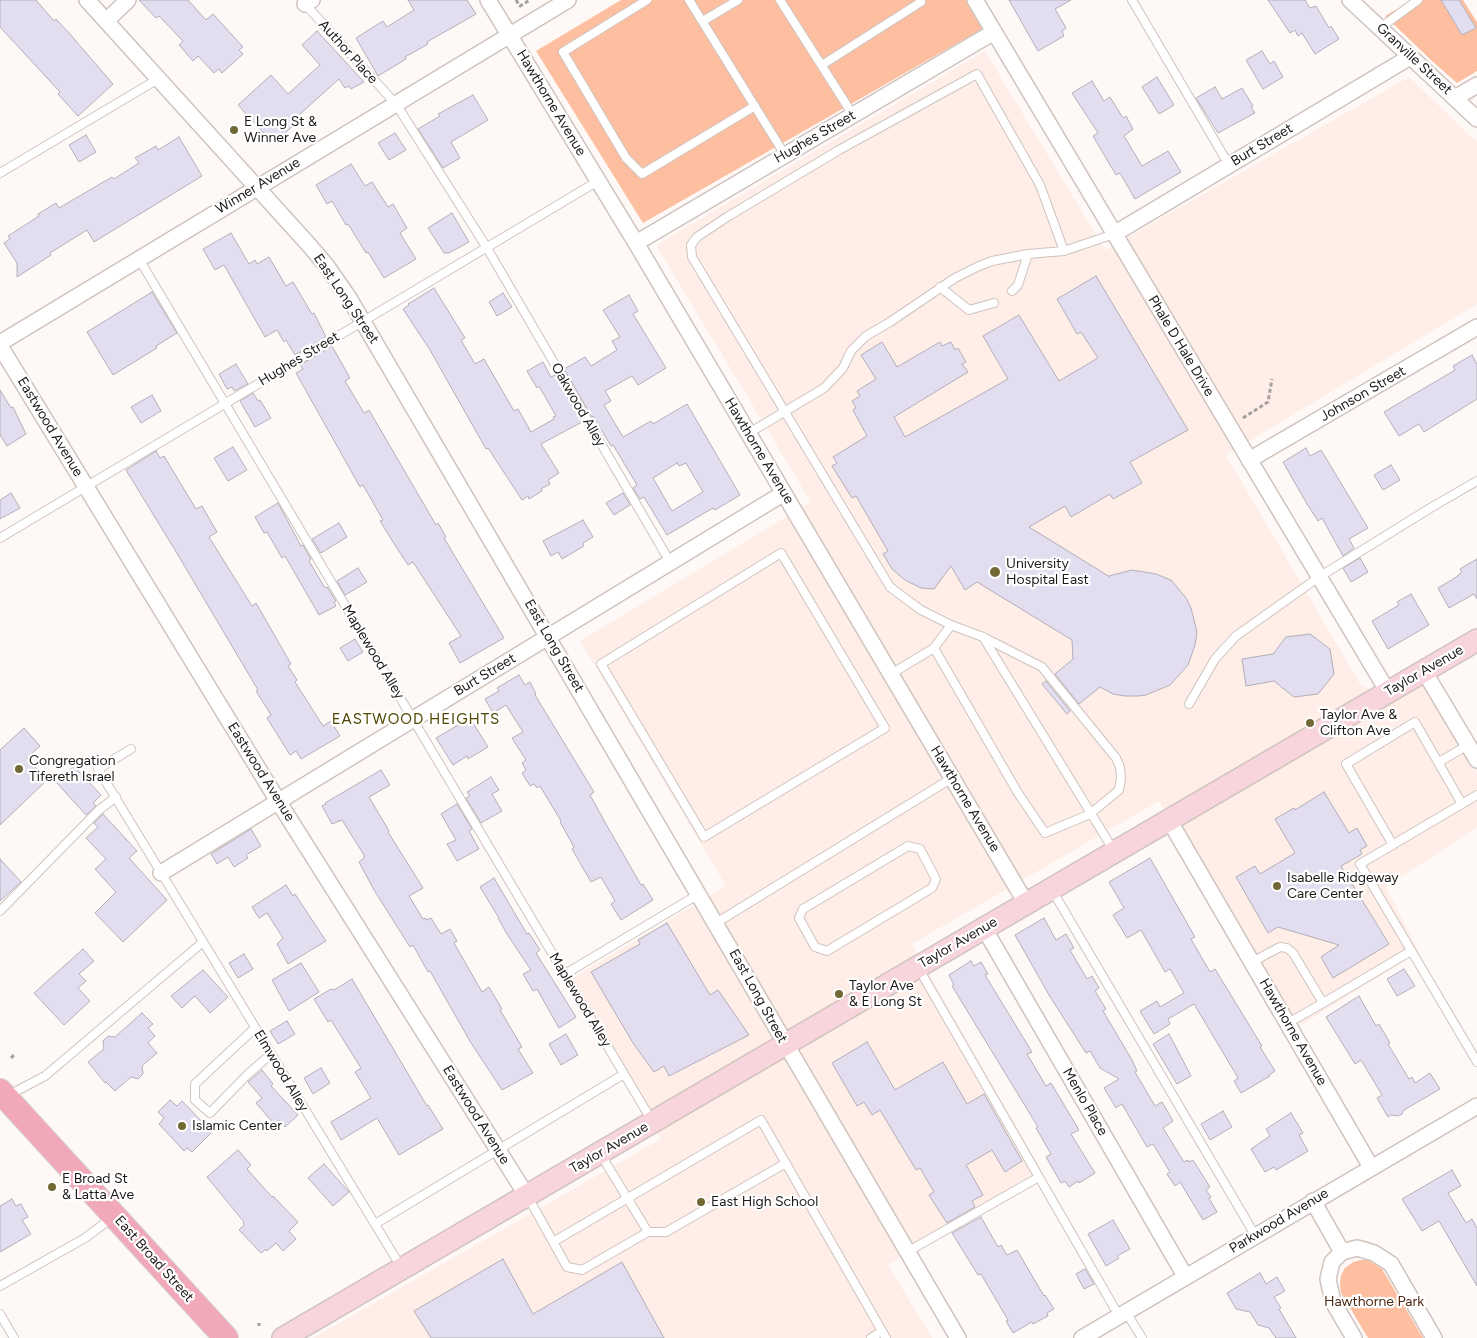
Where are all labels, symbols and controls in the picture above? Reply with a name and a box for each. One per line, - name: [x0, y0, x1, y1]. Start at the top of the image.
- street label: Author Place: [315, 17, 381, 87]
- street label: Granville Street: [1373, 20, 1455, 98]
- street label: Hawthorne Avenue: [513, 47, 589, 159]
- street label: Hughes Street: [771, 107, 859, 167]
- place label: E Long St & Winner Ave: [244, 114, 317, 146]
- street label: Burt Street: [1228, 120, 1296, 170]
- marker: E Long St & Winner Ave: [228, 124, 240, 136]
- street label: Winner Avenue: [213, 154, 303, 218]
- street label: East Long Street: [310, 251, 382, 347]
- street label: Phale D Hale Drive: [1144, 293, 1218, 399]
- street label: Hughes Street: [256, 328, 342, 390]
- street label: Oakwood Alley: [547, 360, 609, 450]
- street label: Johnson Street: [1317, 363, 1409, 425]
- street label: Eastwood Avenue: [14, 374, 86, 480]
- street label: Hawthorne Avenue: [721, 395, 797, 507]
- place label: University Hospital East: [1006, 556, 1089, 588]
- marker: University Hospital East: [988, 565, 1002, 579]
- street label: East Long Street: [521, 596, 587, 696]
- street label: Maplewood Alley: [338, 602, 408, 702]
- street label: Taylor Avenue: [1382, 642, 1466, 700]
- street label: Burt Street: [451, 650, 519, 700]
- place label: Taylor Ave & Clifton Ave: [1320, 707, 1397, 740]
- district label: EASTWOOD HEIGHTS: [330, 711, 502, 729]
- marker: Taylor Ave & Clifton Ave: [1304, 717, 1316, 729]
- street label: Eastwood Avenue: [224, 720, 298, 824]
- street label: Hawthorne Avenue: [927, 743, 1003, 855]
- place label: Congregation Tifereth Israel: [29, 753, 115, 786]
- marker: Congregation Tifereth Israel: [13, 763, 25, 775]
- place label: Isabelle Ridgeway Care Center: [1287, 870, 1399, 902]
- marker: Isabelle Ridgeway Care Center: [1271, 880, 1283, 892]
- street label: Taylor Avenue: [916, 914, 1000, 972]
- street label: East Long Street: [725, 946, 791, 1046]
- street label: Maplewood Alley: [545, 950, 615, 1050]
- street label: Hawthorne Avenue: [1256, 976, 1330, 1088]
- place label: Taylor Ave & E Long St: [849, 978, 922, 1010]
- marker: Taylor Ave & E Long St: [833, 988, 845, 1000]
- street label: Elmwood Alley: [250, 1027, 312, 1115]
- street label: Eastwood Avenue: [439, 1063, 513, 1167]
- street label: Menlo Place: [1059, 1065, 1111, 1139]
- place label: Islamic Center: [192, 1118, 282, 1134]
- street label: Taylor Avenue: [567, 1119, 651, 1177]
- marker: Islamic Center: [176, 1120, 188, 1132]
- place label: E Broad St & Latta Ave: [62, 1171, 134, 1204]
- marker: E Broad St & Latta Ave: [46, 1181, 58, 1193]
- street label: Parkwood Avenue: [1226, 1185, 1332, 1257]
- place label: East High School: [711, 1194, 818, 1210]
- marker: East High School: [695, 1196, 707, 1208]
- street label: East Broad Street: [111, 1212, 197, 1306]
- park label: Hawthorne Park: [1324, 1294, 1424, 1310]

